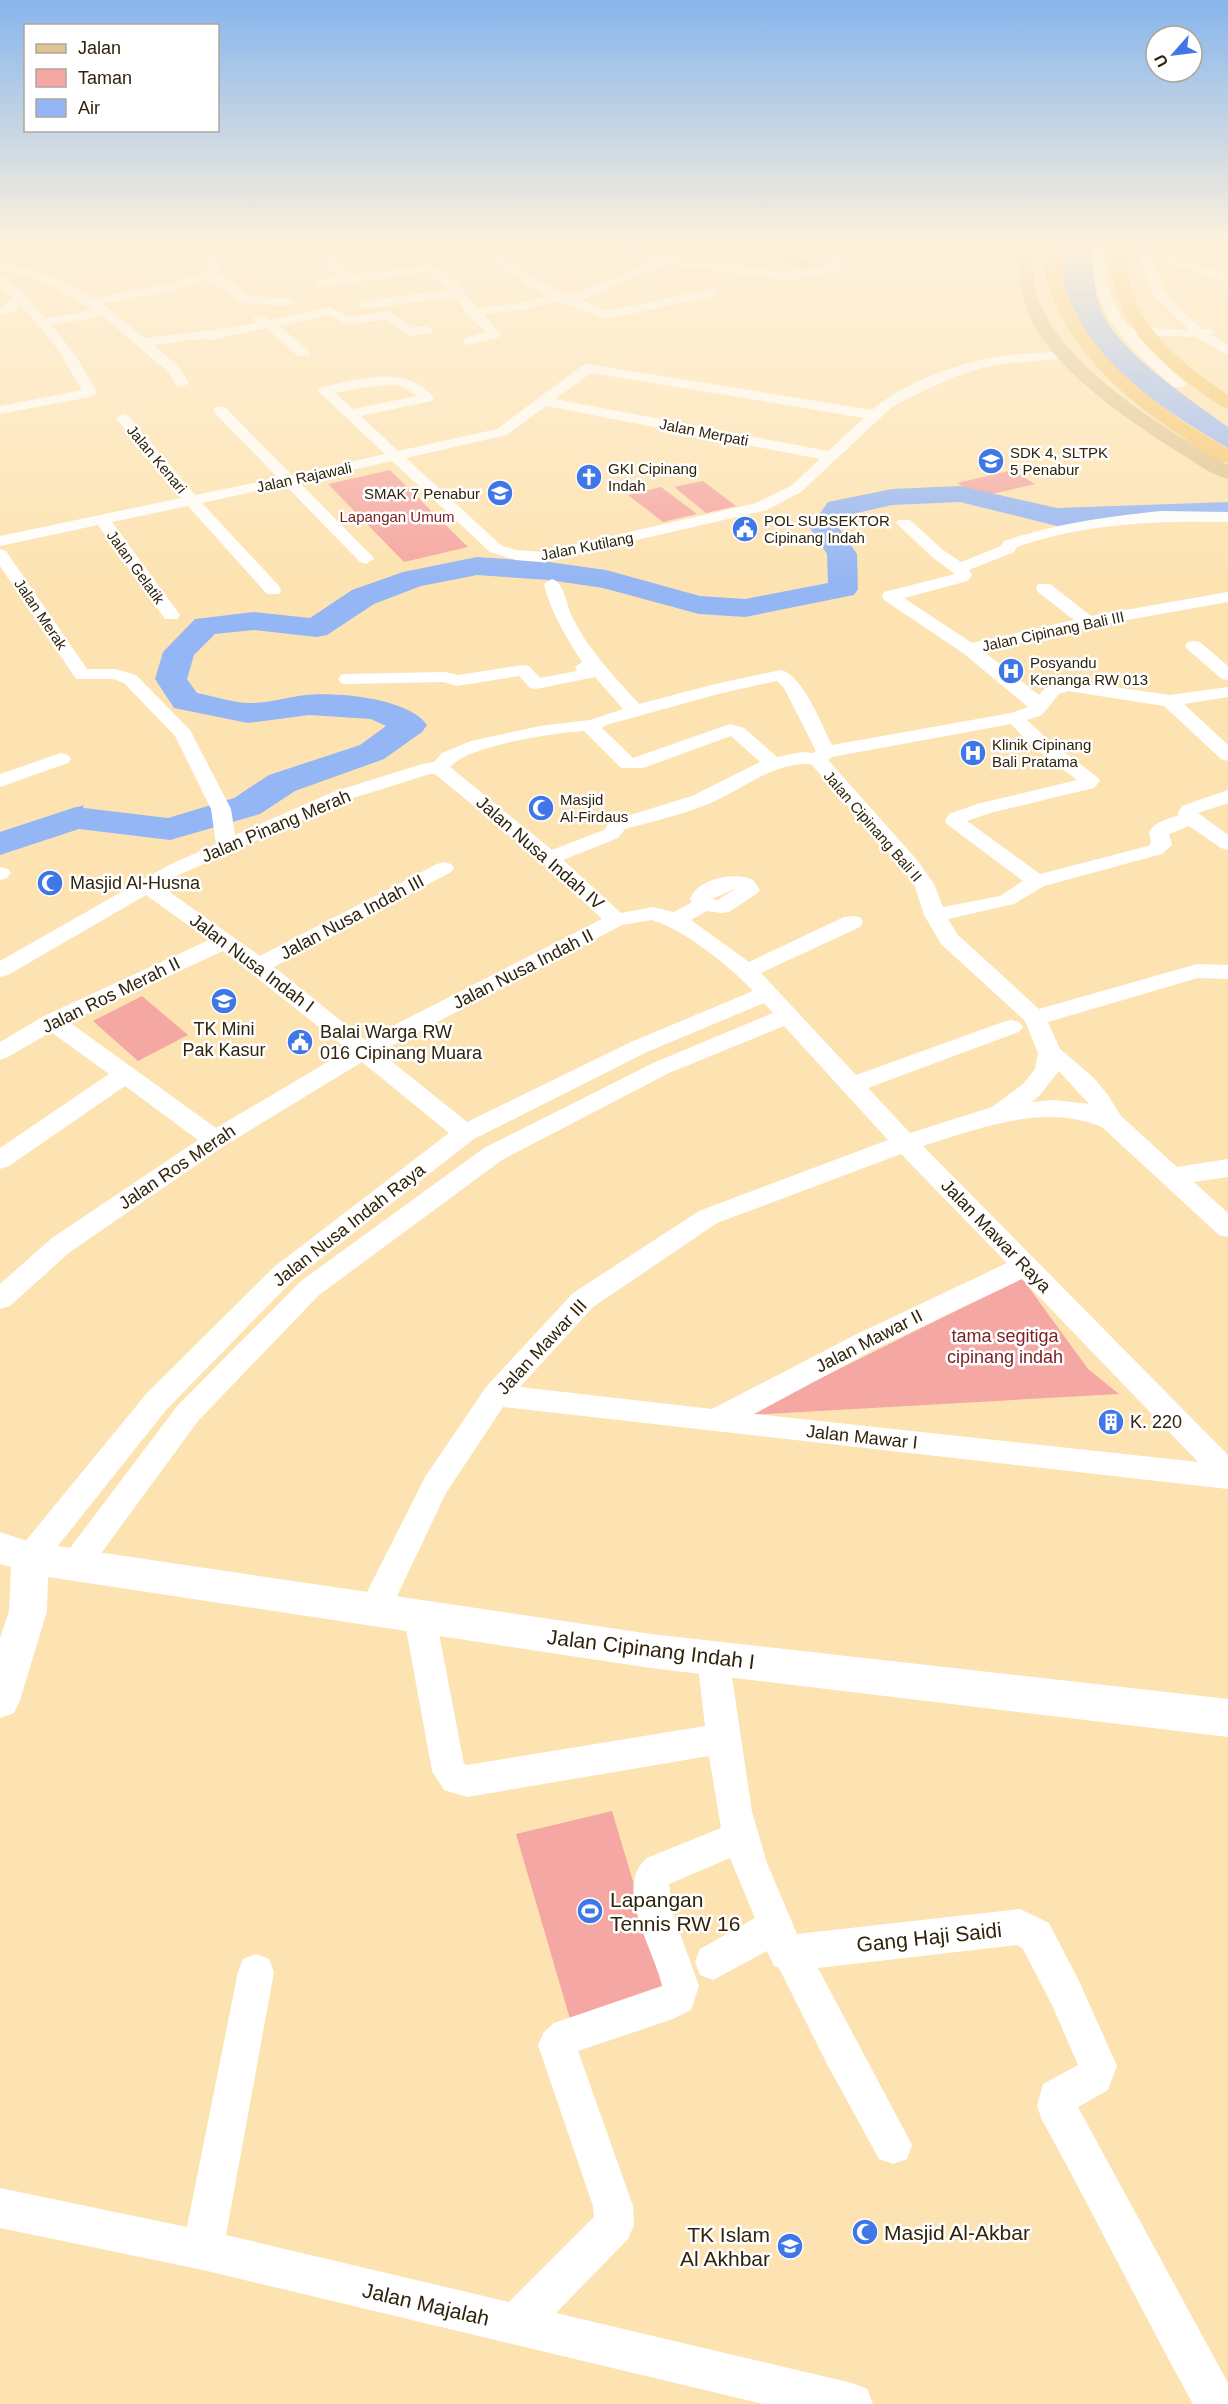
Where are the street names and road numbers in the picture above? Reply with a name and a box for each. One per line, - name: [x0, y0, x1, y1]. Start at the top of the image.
- street label: Jalan Merpati: [658, 415, 750, 449]
- street label: Jalan Kenari: [124, 422, 190, 496]
- street label: Jalan Rajawali: [255, 459, 353, 495]
- street label: Jalan Gelatik: [104, 527, 169, 607]
- street label: Jalan Kutilang: [539, 529, 635, 563]
- street label: Jalan Merak: [11, 575, 71, 653]
- street label: Jalan Cipinang Bali III: [980, 608, 1126, 654]
- street label: Jalan Cipinang Bali II: [820, 767, 926, 885]
- street label: Jalan Pinang Merah: [198, 786, 354, 866]
- street label: Jalan Nusa Indah IV: [472, 792, 608, 914]
- street label: Jalan Nusa Indah III: [277, 871, 427, 963]
- street label: Jalan Nusa Indah I: [186, 910, 318, 1016]
- street label: Jalan Nusa Indah II: [449, 925, 597, 1013]
- street label: Jalan Ros Merah II: [39, 953, 183, 1037]
- street label: Jalan Ros Merah: [115, 1121, 239, 1213]
- street label: Jalan Nusa Indah Raya: [269, 1159, 430, 1290]
- street label: Jalan Mawar Raya: [937, 1175, 1056, 1297]
- street label: Jalan Mawar III: [493, 1296, 591, 1398]
- street label: Jalan Mawar II: [812, 1306, 926, 1376]
- street label: Jalan Mawar I: [805, 1421, 919, 1453]
- street label: Jalan Cipinang Indah I: [546, 1625, 756, 1673]
- street label: Gang Haji Saidi: [855, 1918, 1003, 1956]
- street label: Jalan Majalah: [360, 2278, 492, 2330]

